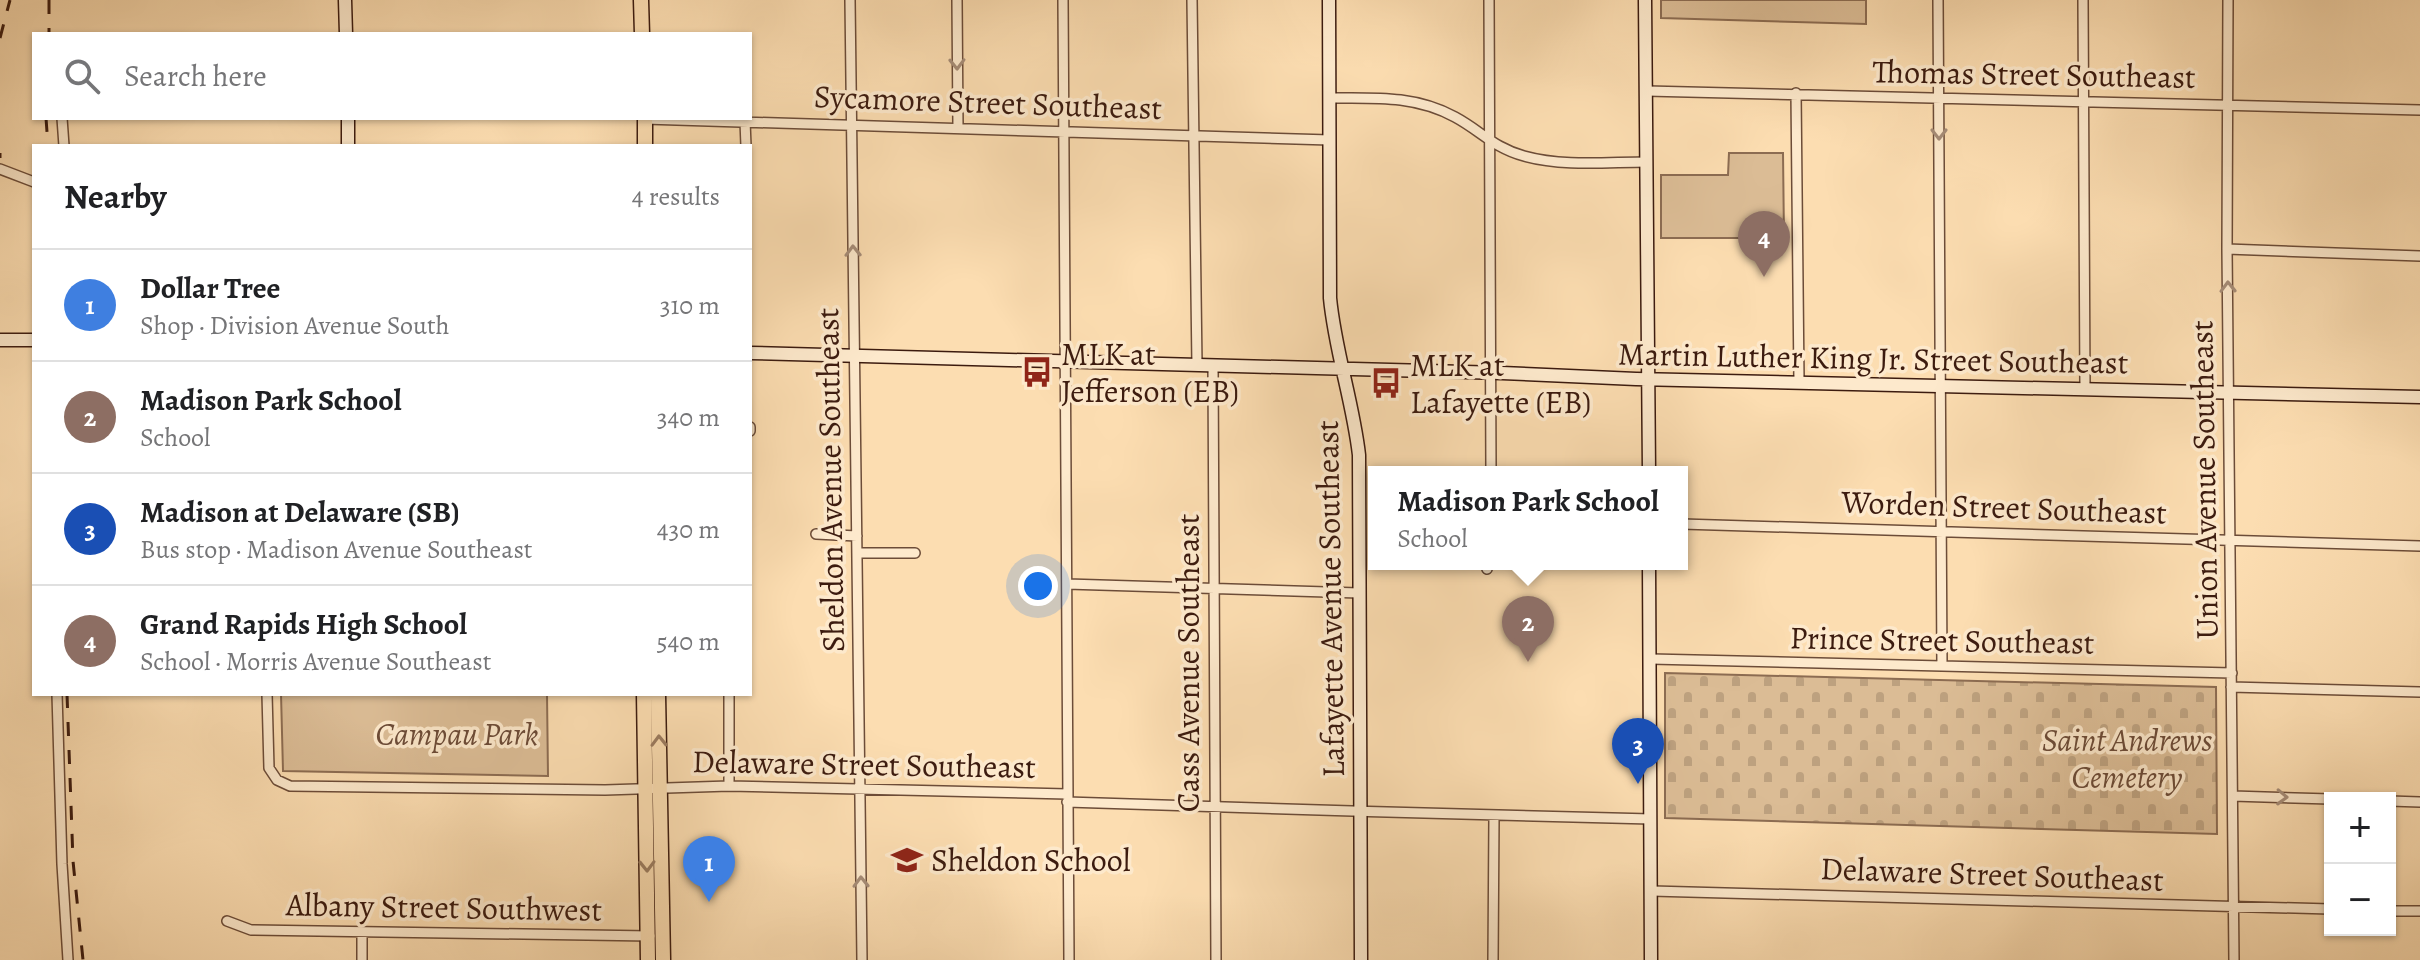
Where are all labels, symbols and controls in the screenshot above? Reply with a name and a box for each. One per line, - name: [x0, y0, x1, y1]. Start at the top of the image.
- search box: [32, 32, 752, 120]
- street label: Thomas Street Southeast: [1872, 49, 2196, 99]
- icon: search: [60, 54, 104, 98]
- text: Search here: [124, 56, 267, 96]
- one-way arrow: [949, 58, 966, 71]
- street label: Sycamore Street Southeast: [813, 74, 1163, 130]
- one-way arrow: [1930, 128, 1948, 141]
- text: Nearby: [64, 173, 167, 220]
- text: 4 results: [632, 179, 720, 214]
- pin: 4: [1738, 211, 1790, 277]
- one-way arrow: [845, 244, 862, 257]
- text: Dollar Tree: [140, 268, 280, 308]
- one-way arrow: [2219, 280, 2237, 293]
- text: 1: [85, 288, 95, 323]
- text: 310 m: [660, 288, 720, 323]
- street label: Sheldon Avenue Southeast: [805, 307, 855, 653]
- text: Shop · Division Avenue South: [140, 308, 449, 343]
- street label: Union Avenue Southeast: [2179, 320, 2229, 640]
- place label: MLK at Jefferson (EB): [1061, 332, 1239, 413]
- street label: Martin Luther King Jr. Street Southeast: [1617, 332, 2129, 384]
- place label: MLK at Lafayette (EB): [1410, 343, 1591, 424]
- bus stop icon: MLK at Jefferson (EB): [1020, 355, 1054, 389]
- bus stop icon: MLK at Lafayette (EB): [1369, 366, 1403, 400]
- text: Madison Park School: [140, 380, 402, 420]
- text: 2: [84, 400, 96, 435]
- text: 340 m: [657, 400, 720, 435]
- text: School: [140, 420, 210, 455]
- street label: Lafayette Avenue Southeast: [1305, 420, 1355, 778]
- popup: [1368, 466, 1688, 570]
- street label: Worden Street Southeast: [1840, 479, 2167, 535]
- text: Madison Park School: [1397, 481, 1659, 521]
- text: Madison at Delaware (SB): [140, 492, 460, 532]
- text: 3: [84, 512, 96, 547]
- text: 430 m: [657, 512, 720, 547]
- street label: Cass Avenue Southeast: [1166, 514, 1210, 812]
- text: School: [1397, 521, 1468, 556]
- text: Bus stop · Madison Avenue Southeast: [140, 532, 532, 567]
- your location: [1018, 566, 1058, 606]
- pin: 2: [1502, 596, 1554, 662]
- text: Grand Rapids High School: [140, 604, 467, 644]
- street label: Prince Street Southeast: [1789, 615, 2095, 665]
- text: 4: [84, 624, 96, 659]
- text: 540 m: [656, 624, 720, 659]
- text: School · Morris Avenue Southeast: [140, 644, 491, 679]
- park label: Campau Park: [375, 712, 539, 756]
- pin: 3: [1612, 718, 1664, 784]
- park label: Saint Andrews Cemetery: [2042, 718, 2213, 799]
- one-way arrow: [650, 734, 668, 747]
- street label: Delaware Street Southeast: [692, 739, 1036, 789]
- one-way arrow: [2276, 789, 2289, 806]
- map controls: [2324, 792, 2396, 936]
- button: +: [2324, 792, 2396, 864]
- pin: 1: [683, 836, 735, 902]
- place label: Sheldon School: [931, 838, 1131, 882]
- school or university icon: Sheldon School: [890, 843, 924, 877]
- street label: Delaware Street Southeast: [1820, 846, 2164, 902]
- one-way arrow: [638, 860, 656, 873]
- button: −: [2324, 864, 2396, 936]
- one-way arrow: [852, 875, 870, 888]
- street label: Albany Street Southwest: [285, 882, 602, 932]

